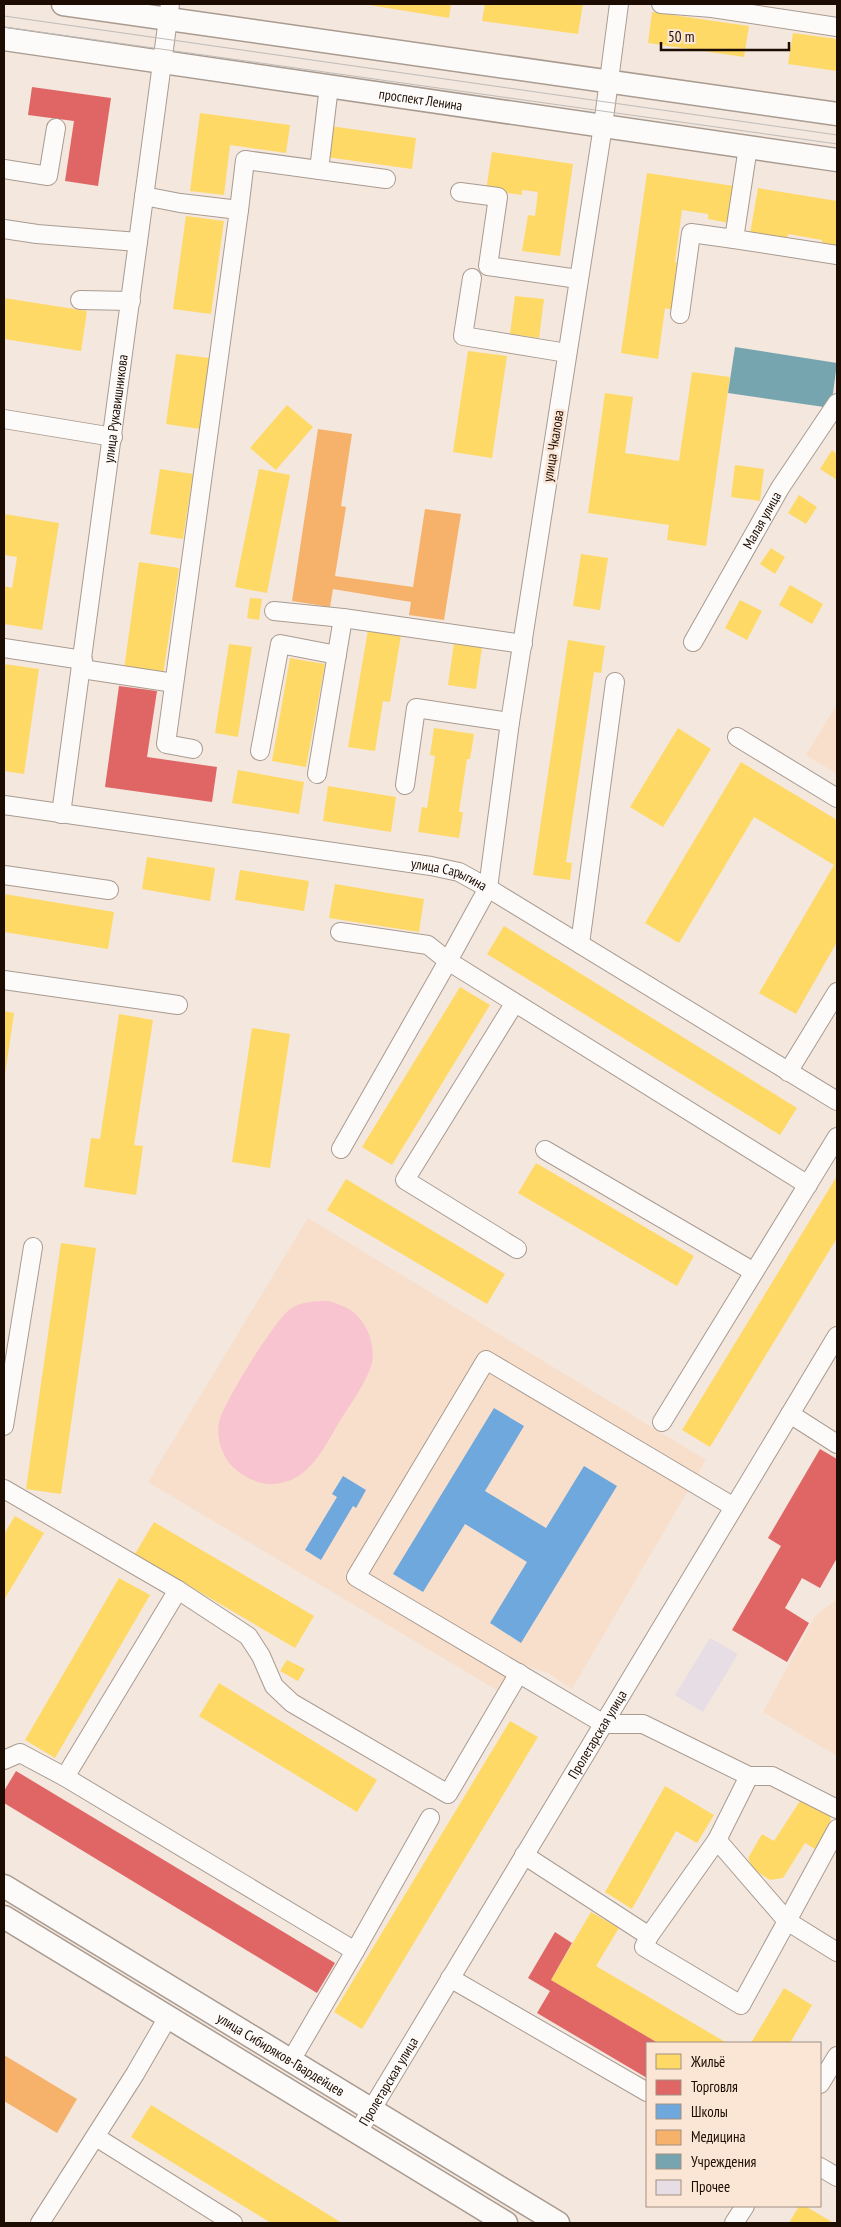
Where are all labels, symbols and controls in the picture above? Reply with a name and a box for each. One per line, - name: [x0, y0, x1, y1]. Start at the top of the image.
- scale bar: [661, 20, 788, 52]
- text: 50 m: [668, 27, 694, 46]
- street label: проспект Ленина: [378, 85, 464, 114]
- street label: улица Рукавишникова: [99, 353, 132, 464]
- street label: улица Чкалова: [538, 409, 568, 483]
- street label: Малая улица: [739, 488, 785, 552]
- street label: улица Сарыгина: [410, 854, 490, 895]
- street label: Пролетарская улица: [564, 1687, 631, 1782]
- street label: улица Сибиряков-Гвардейцев: [214, 2009, 348, 2100]
- street label: Пролетарская улица: [355, 2034, 422, 2129]
- legend: [646, 2042, 821, 2207]
- text: Жильё: [690, 2052, 725, 2071]
- text: Торговля: [691, 2077, 738, 2096]
- text: Школы: [691, 2102, 728, 2121]
- text: Медицина: [691, 2127, 745, 2146]
- text: Учреждения: [691, 2152, 757, 2171]
- text: Прочее: [691, 2177, 730, 2196]

